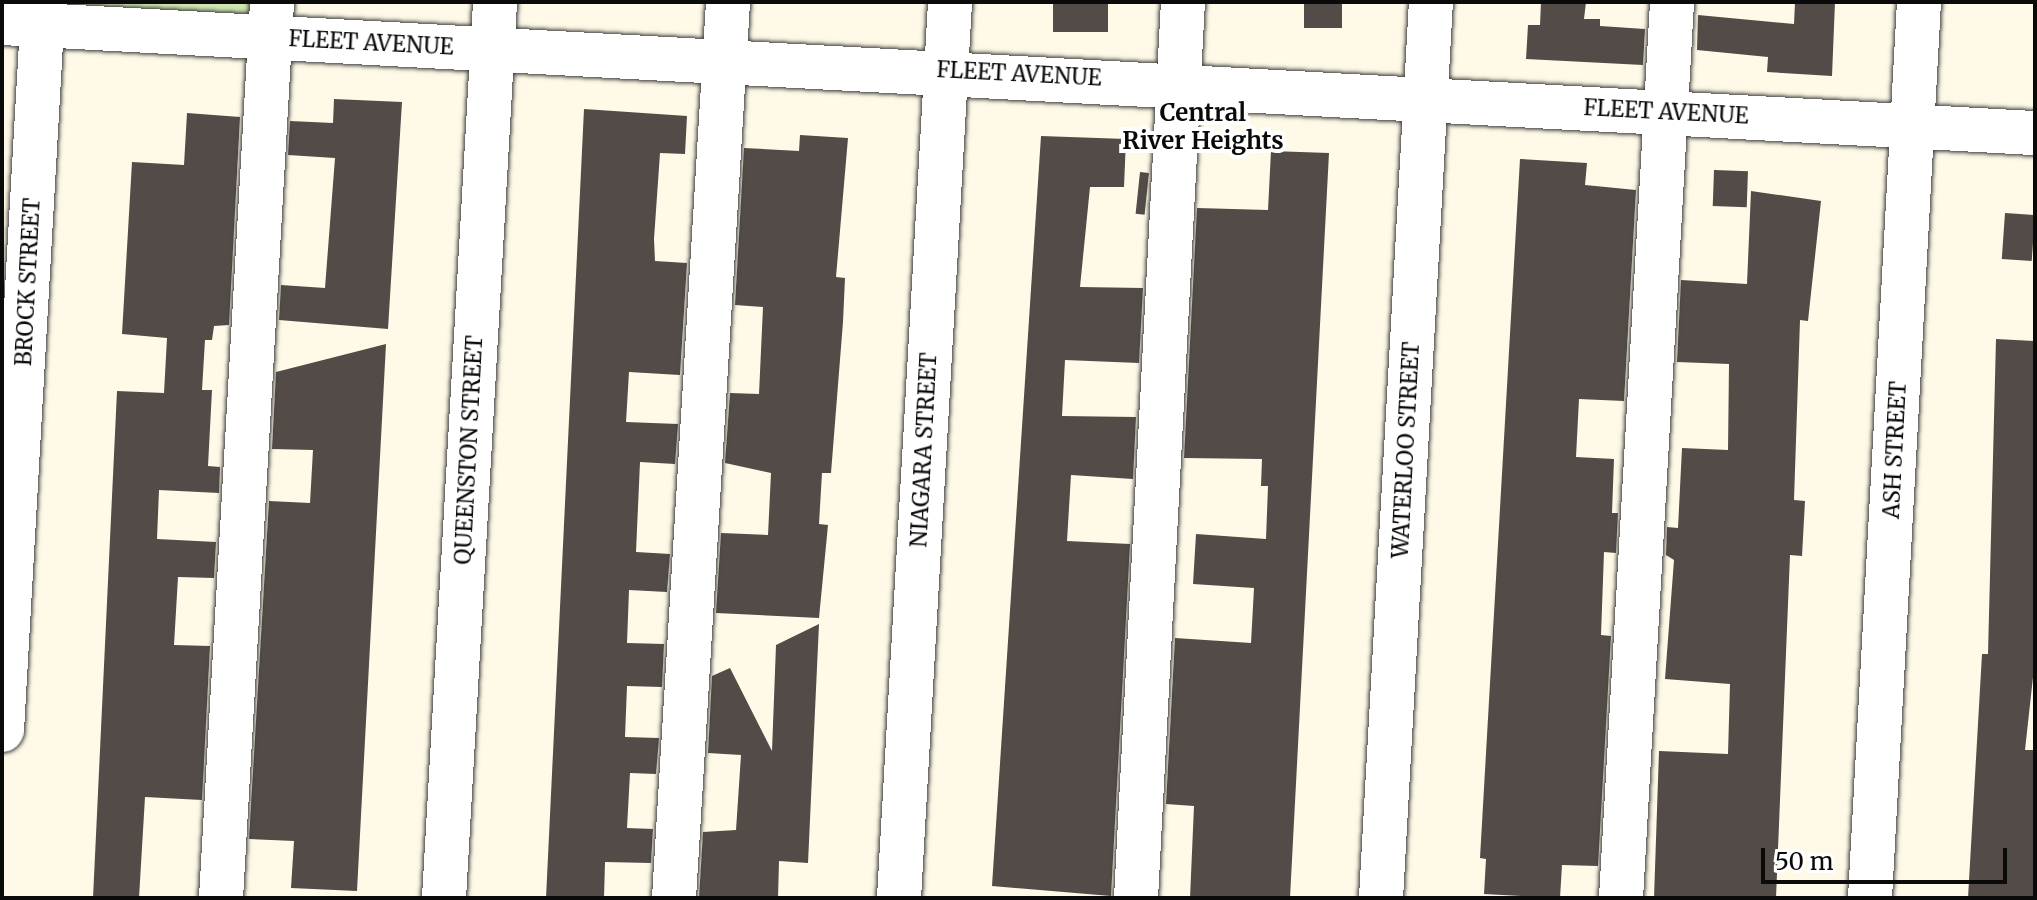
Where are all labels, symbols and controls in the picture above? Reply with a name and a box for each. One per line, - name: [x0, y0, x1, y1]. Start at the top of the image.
- street label: FLEET AVENUE: [288, 25, 454, 61]
- street label: FLEET AVENUE: [936, 56, 1102, 92]
- street label: FLEET AVENUE: [1583, 94, 1749, 130]
- district label: Central River Heights: [1122, 99, 1284, 155]
- street label: BROCK STREET: [10, 197, 46, 367]
- street label: QUEENSTON STREET: [450, 335, 488, 565]
- street label: WATERLOO STREET: [1387, 341, 1425, 559]
- street label: NIAGARA STREET: [906, 352, 942, 548]
- street label: ASH STREET: [1878, 381, 1912, 519]
- scale bar: [1765, 832, 2011, 882]
- text: 50 m: [1775, 846, 1834, 877]

